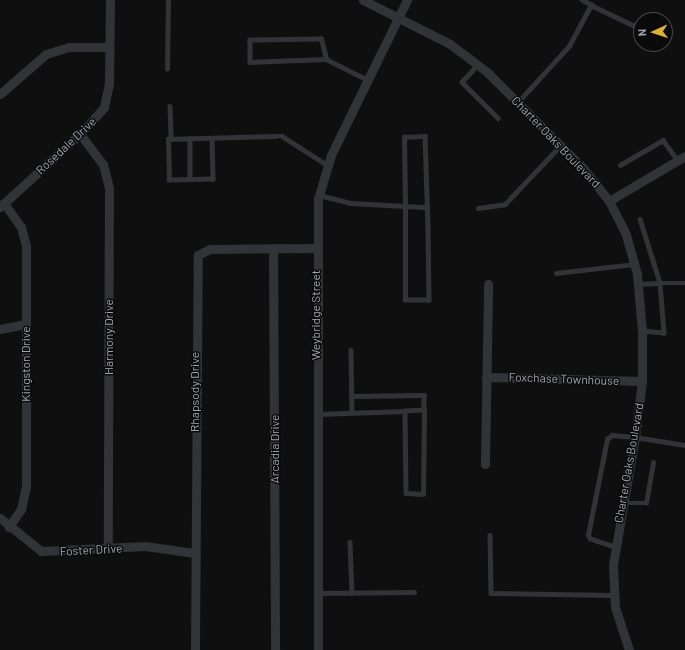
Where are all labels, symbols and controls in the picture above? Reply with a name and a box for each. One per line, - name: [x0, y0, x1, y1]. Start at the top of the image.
- north arrow: [633, 12, 673, 52]
- text: N: [635, 29, 648, 37]
- street label: Charter Oaks Boulevard: [509, 93, 603, 191]
- street label: Rosedale Drive: [33, 114, 99, 178]
- street label: Weybridge Street: [309, 270, 323, 360]
- street label: Harmony Drive: [102, 299, 116, 375]
- street label: Kingston Drive: [19, 326, 33, 402]
- street label: Rhapsody Drive: [188, 352, 202, 432]
- street label: Foxchase Townhouse: [509, 370, 619, 388]
- street label: Charter Oaks Boulevard: [611, 402, 647, 524]
- street label: Arcadia Drive: [268, 415, 282, 483]
- street label: Foster Drive: [59, 541, 123, 559]

